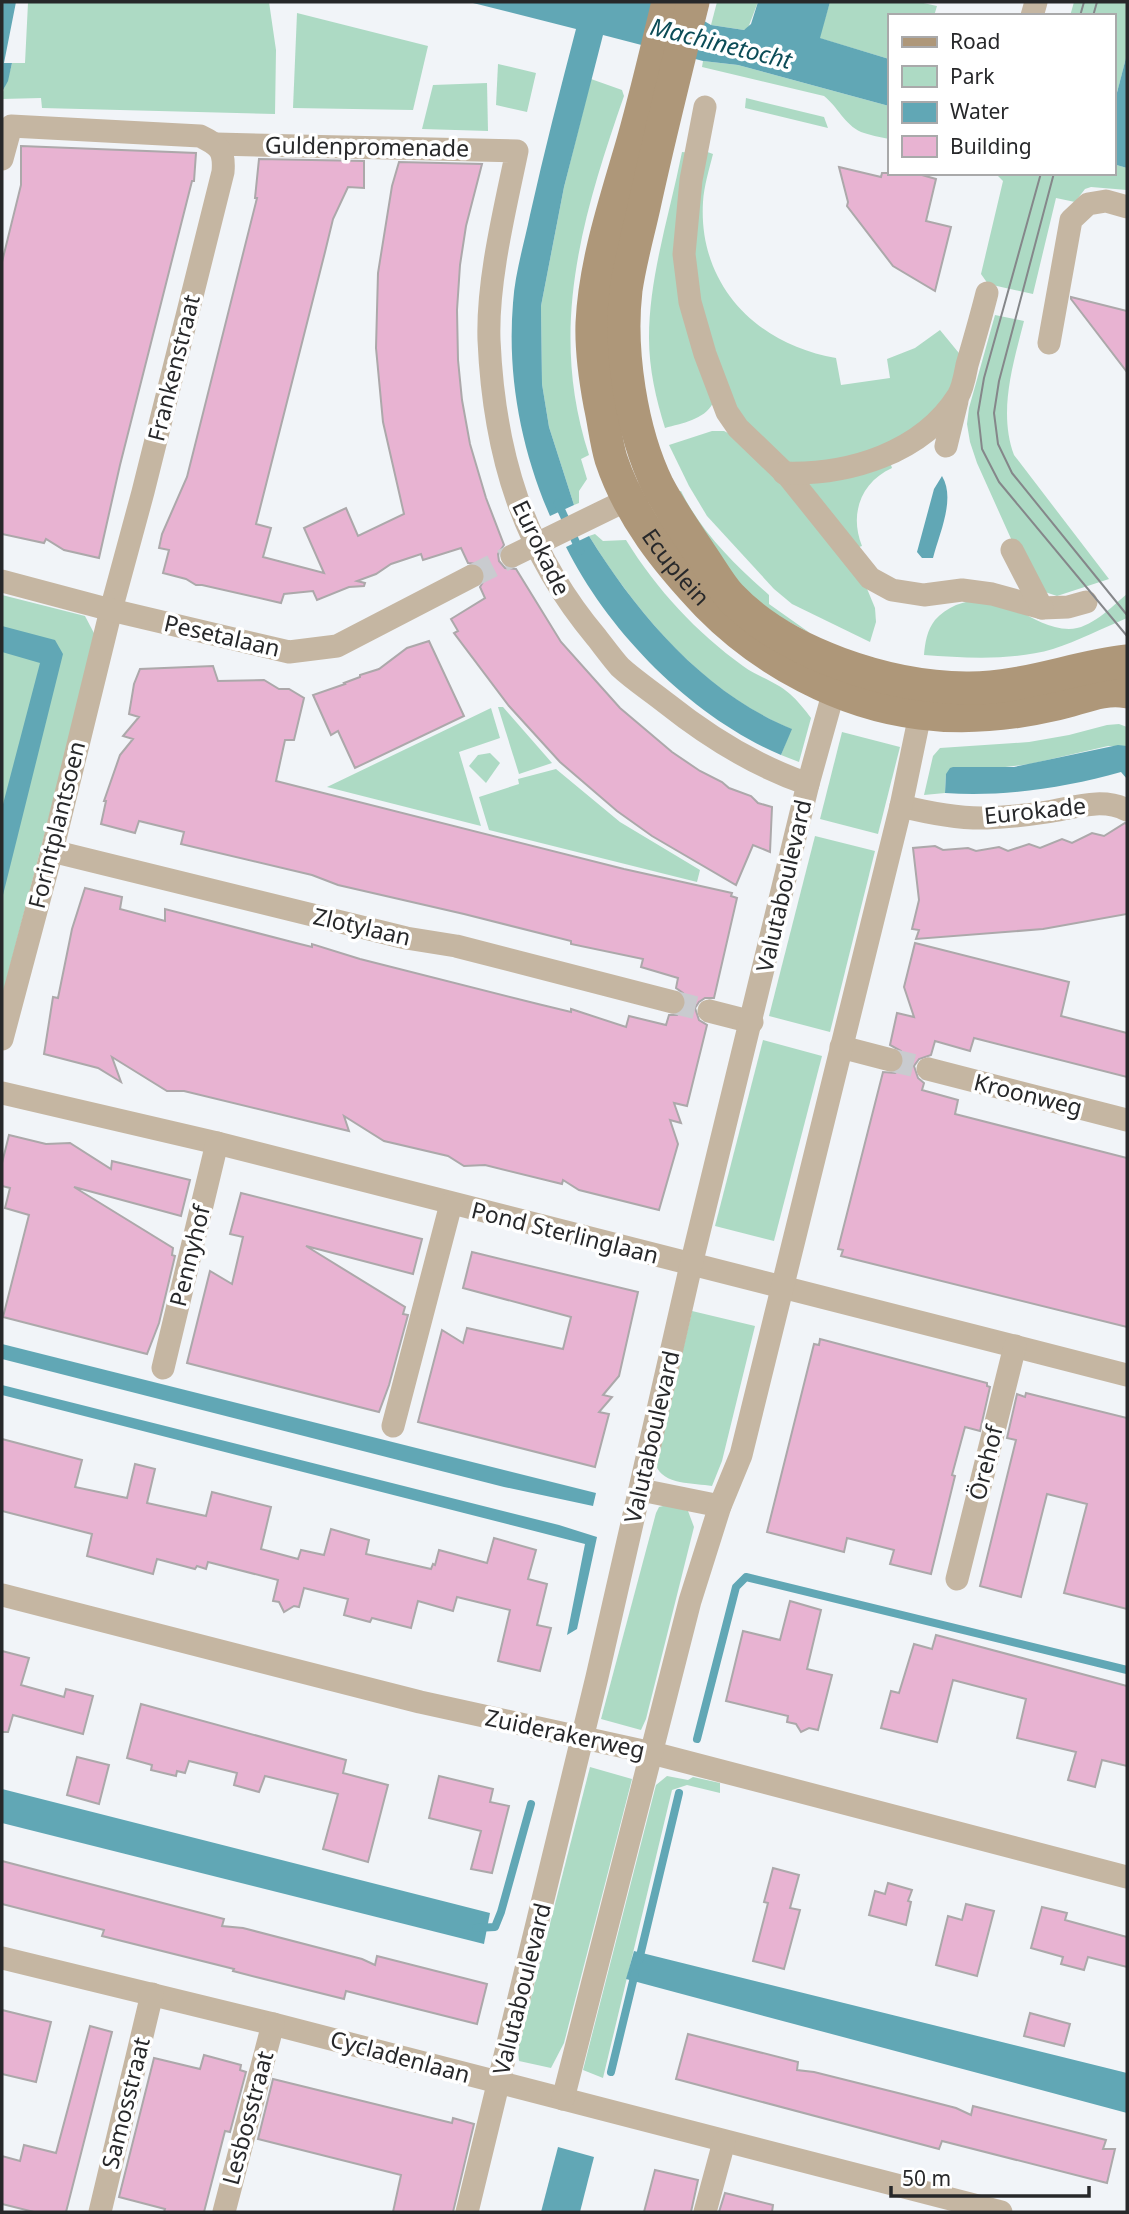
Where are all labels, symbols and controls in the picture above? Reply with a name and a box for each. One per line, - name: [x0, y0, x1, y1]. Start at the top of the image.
- water label: Machinetocht: [647, 9, 797, 76]
- legend: [888, 14, 1115, 175]
- text: Road: [950, 27, 1000, 55]
- text: Park: [950, 62, 995, 90]
- text: Water: [950, 97, 1009, 125]
- street label: Guldenpromenade: [265, 128, 469, 164]
- text: Building: [950, 132, 1032, 160]
- street label: Frankenstraat: [139, 291, 207, 444]
- street label: Eurokade: [505, 495, 579, 601]
- street label: Ecuplein: [635, 522, 718, 612]
- street label: Pesetalaan: [161, 606, 283, 664]
- street label: Forintplantsoen: [20, 738, 92, 912]
- street label: Eurokade: [982, 789, 1087, 831]
- street label: Valutaboulevard: [748, 796, 818, 975]
- street label: Zlotylaan: [310, 899, 414, 953]
- street label: Kroonweg: [971, 1065, 1086, 1123]
- street label: Pond Sterlinglaan: [468, 1193, 662, 1271]
- street label: Pennyhof: [161, 1201, 217, 1310]
- street label: Valutaboulevard: [616, 1347, 686, 1526]
- street label: Örehof: [960, 1421, 1010, 1504]
- street label: Zuiderakerweg: [482, 1700, 648, 1766]
- street label: Valutaboulevard: [484, 1899, 558, 2078]
- street label: Cycladenlaan: [327, 2022, 474, 2090]
- street label: Samosstraat: [93, 2034, 157, 2172]
- street label: Lesbosstraat: [214, 2047, 280, 2188]
- scale bar: [891, 2154, 1089, 2198]
- text: 50 m: [902, 2164, 951, 2192]

